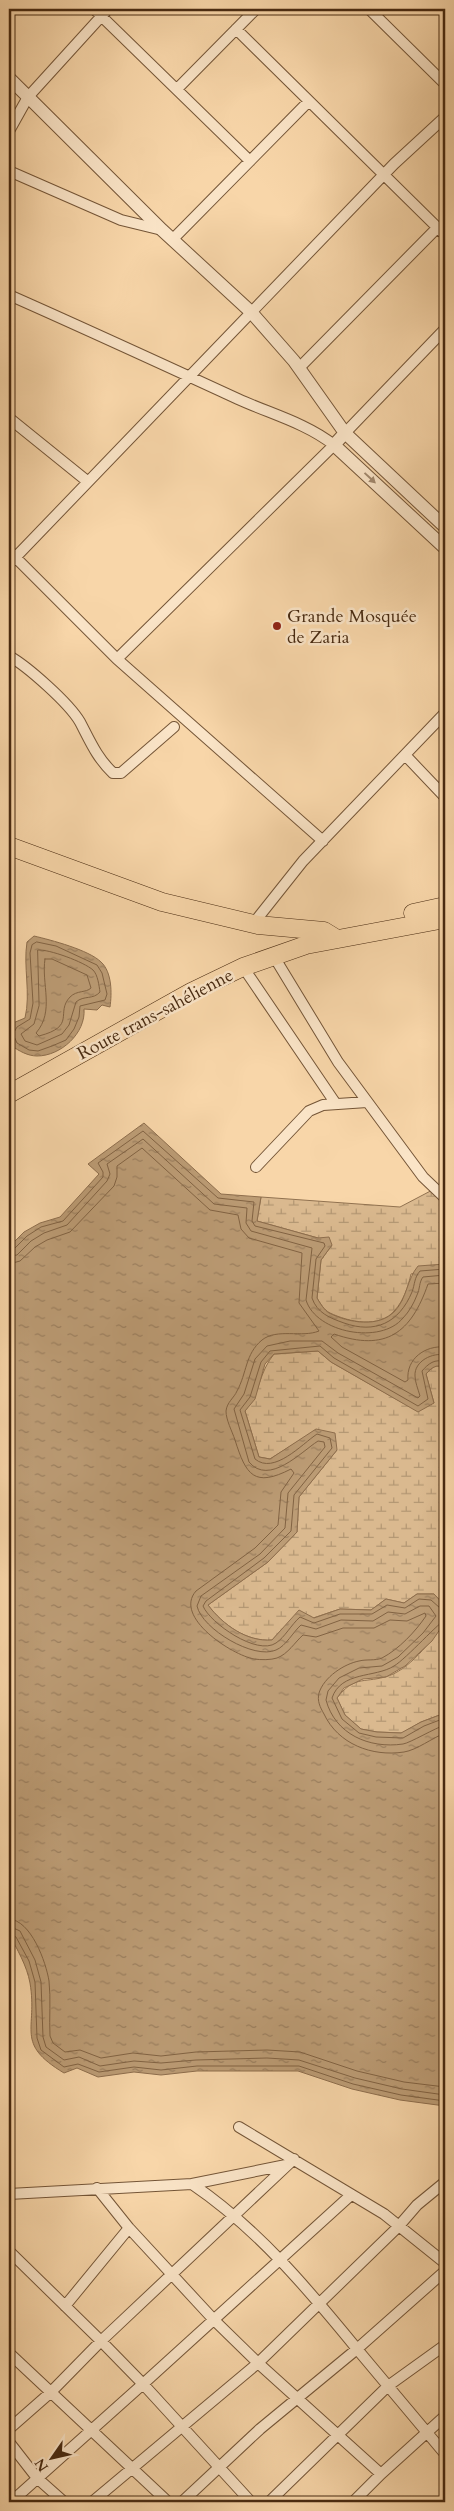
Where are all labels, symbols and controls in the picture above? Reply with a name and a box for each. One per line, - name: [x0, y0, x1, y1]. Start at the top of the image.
- one-way arrow: [364, 472, 376, 484]
- place label: Grande Mosquée de Zaria: [287, 604, 417, 650]
- marker: Grande Mosquée de Zaria: [271, 620, 283, 632]
- street label: Route trans-sahélienne: [73, 963, 238, 1066]
- north arrow: [28, 2434, 78, 2484]
- text: N: [30, 2455, 53, 2475]

